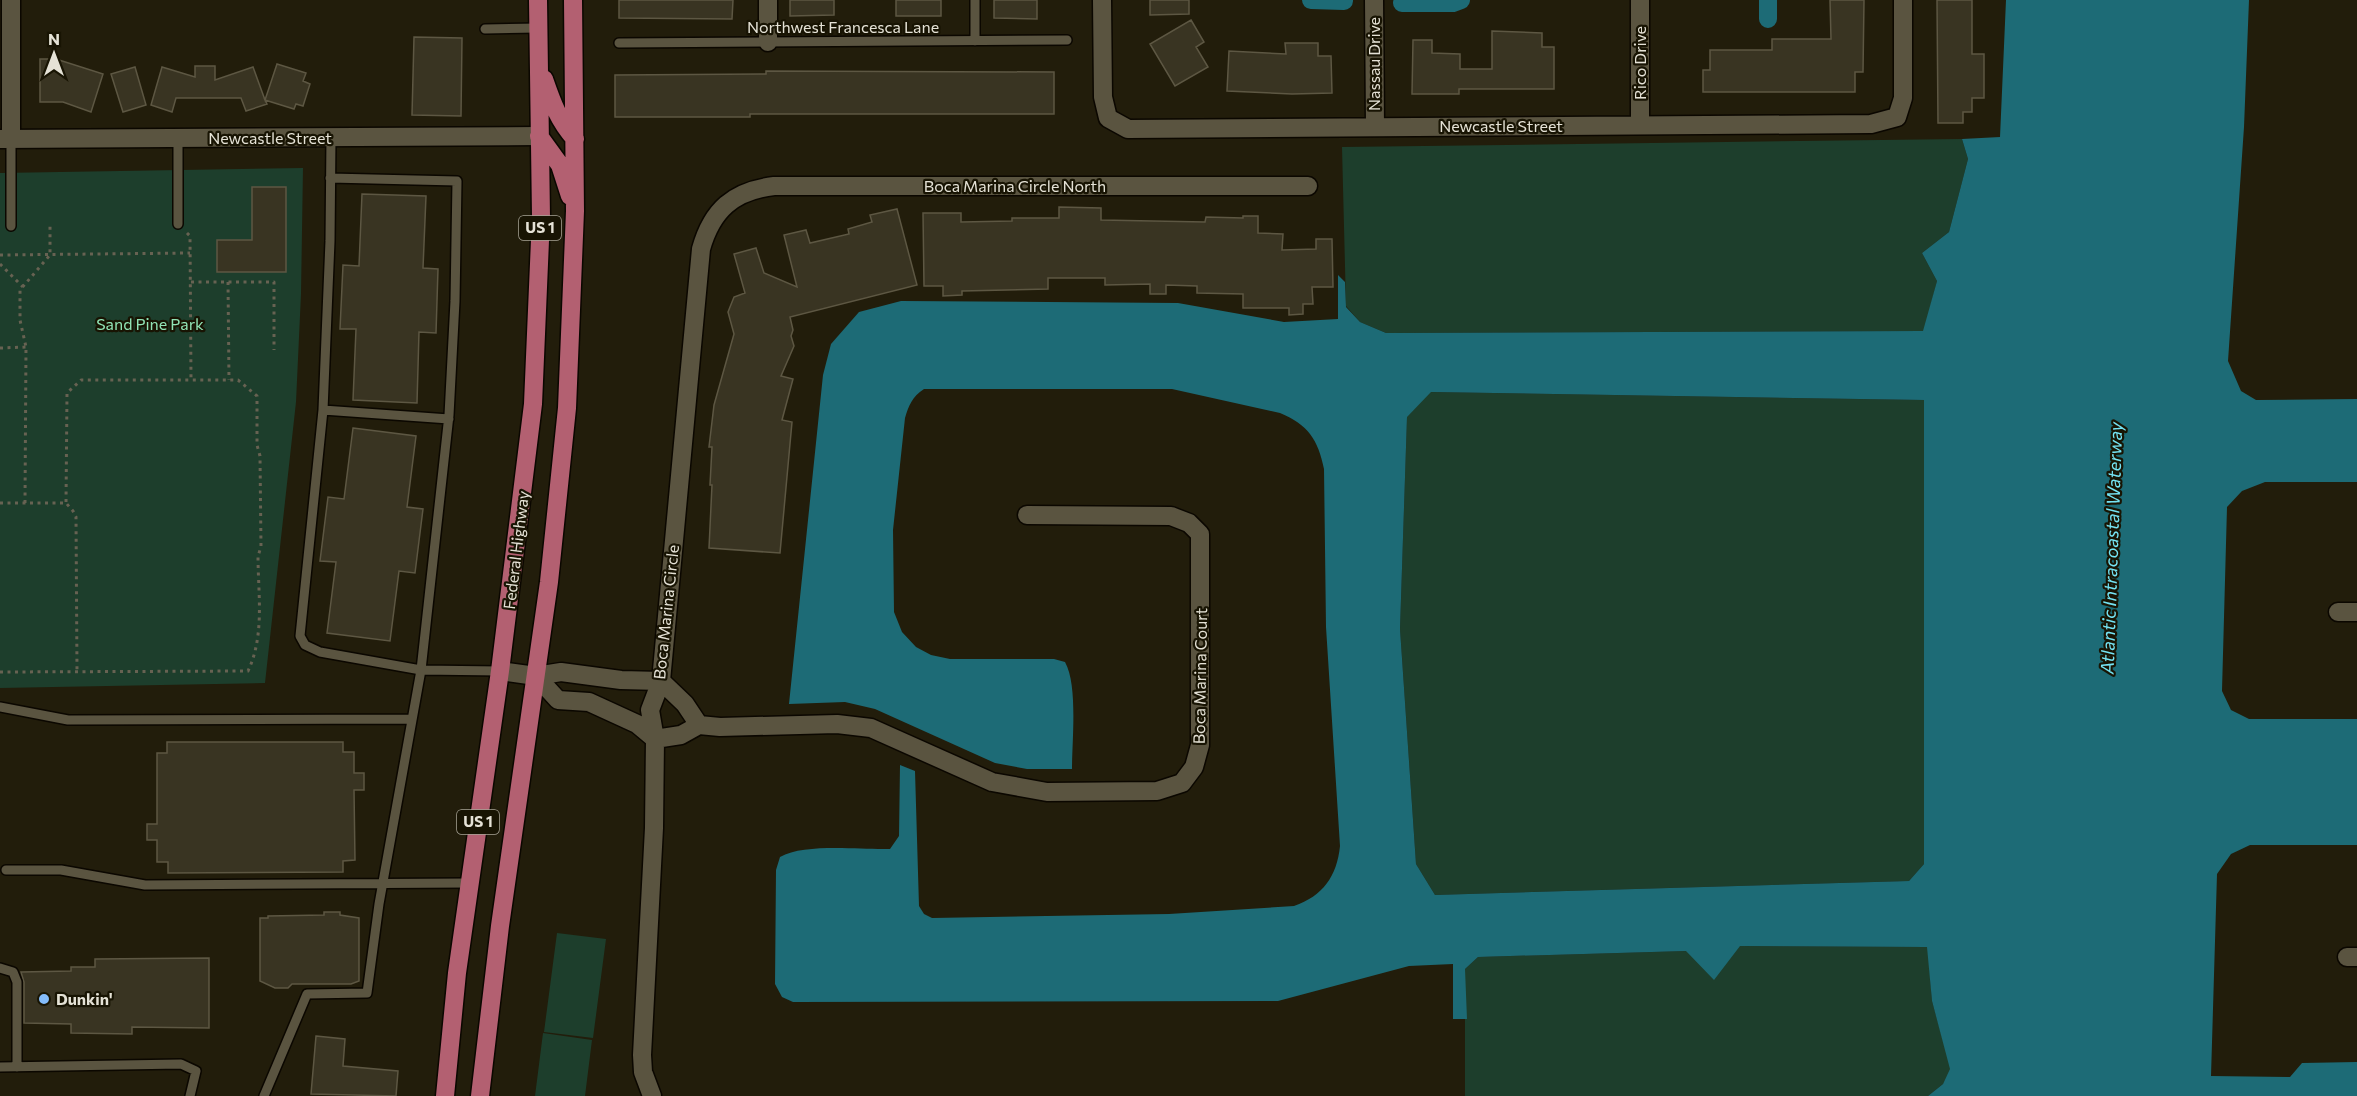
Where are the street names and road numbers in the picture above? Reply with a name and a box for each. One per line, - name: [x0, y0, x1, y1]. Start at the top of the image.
- street label: Northwest Francesca Lane: [747, 17, 939, 36]
- street label: Nassau Drive: [1364, 17, 1383, 111]
- street label: Rico Drive: [1630, 26, 1649, 100]
- street label: Newcastle Street: [1439, 116, 1563, 135]
- street label: Newcastle Street: [208, 128, 332, 147]
- street label: Boca Marina Circle North: [924, 176, 1106, 195]
- road number: US 1: [519, 216, 561, 240]
- street label: Federal Highway: [499, 489, 532, 610]
- street label: Boca Marina Circle: [649, 544, 682, 680]
- street label: Boca Marina Court: [1189, 607, 1210, 744]
- road number: US 1: [457, 810, 499, 834]

